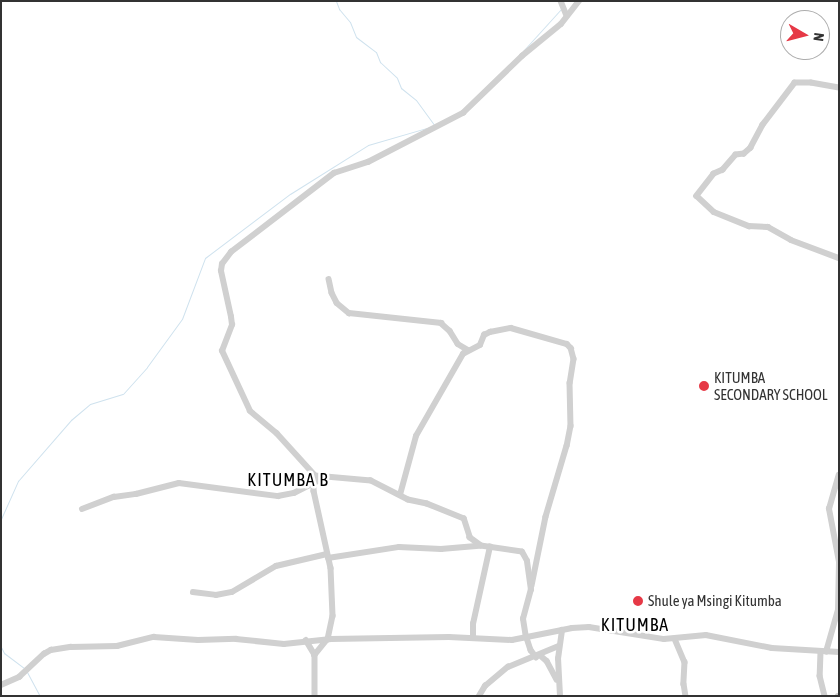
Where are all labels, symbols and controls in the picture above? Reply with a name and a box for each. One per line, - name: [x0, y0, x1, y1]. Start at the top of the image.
- north arrow: [780, 10, 830, 60]
- text: N: [810, 32, 827, 42]
- place label: KITUMBA SECONDARY SCHOOL: [714, 368, 828, 403]
- marker: KITUMBA SECONDARY SCHOOL: [698, 380, 710, 392]
- district label: KITUMBA B: [246, 469, 330, 491]
- place label: Shule ya Msingi Kitumba: [648, 592, 782, 610]
- marker: Shule ya Msingi Kitumba: [632, 595, 644, 607]
- district label: KITUMBA: [600, 614, 670, 636]

